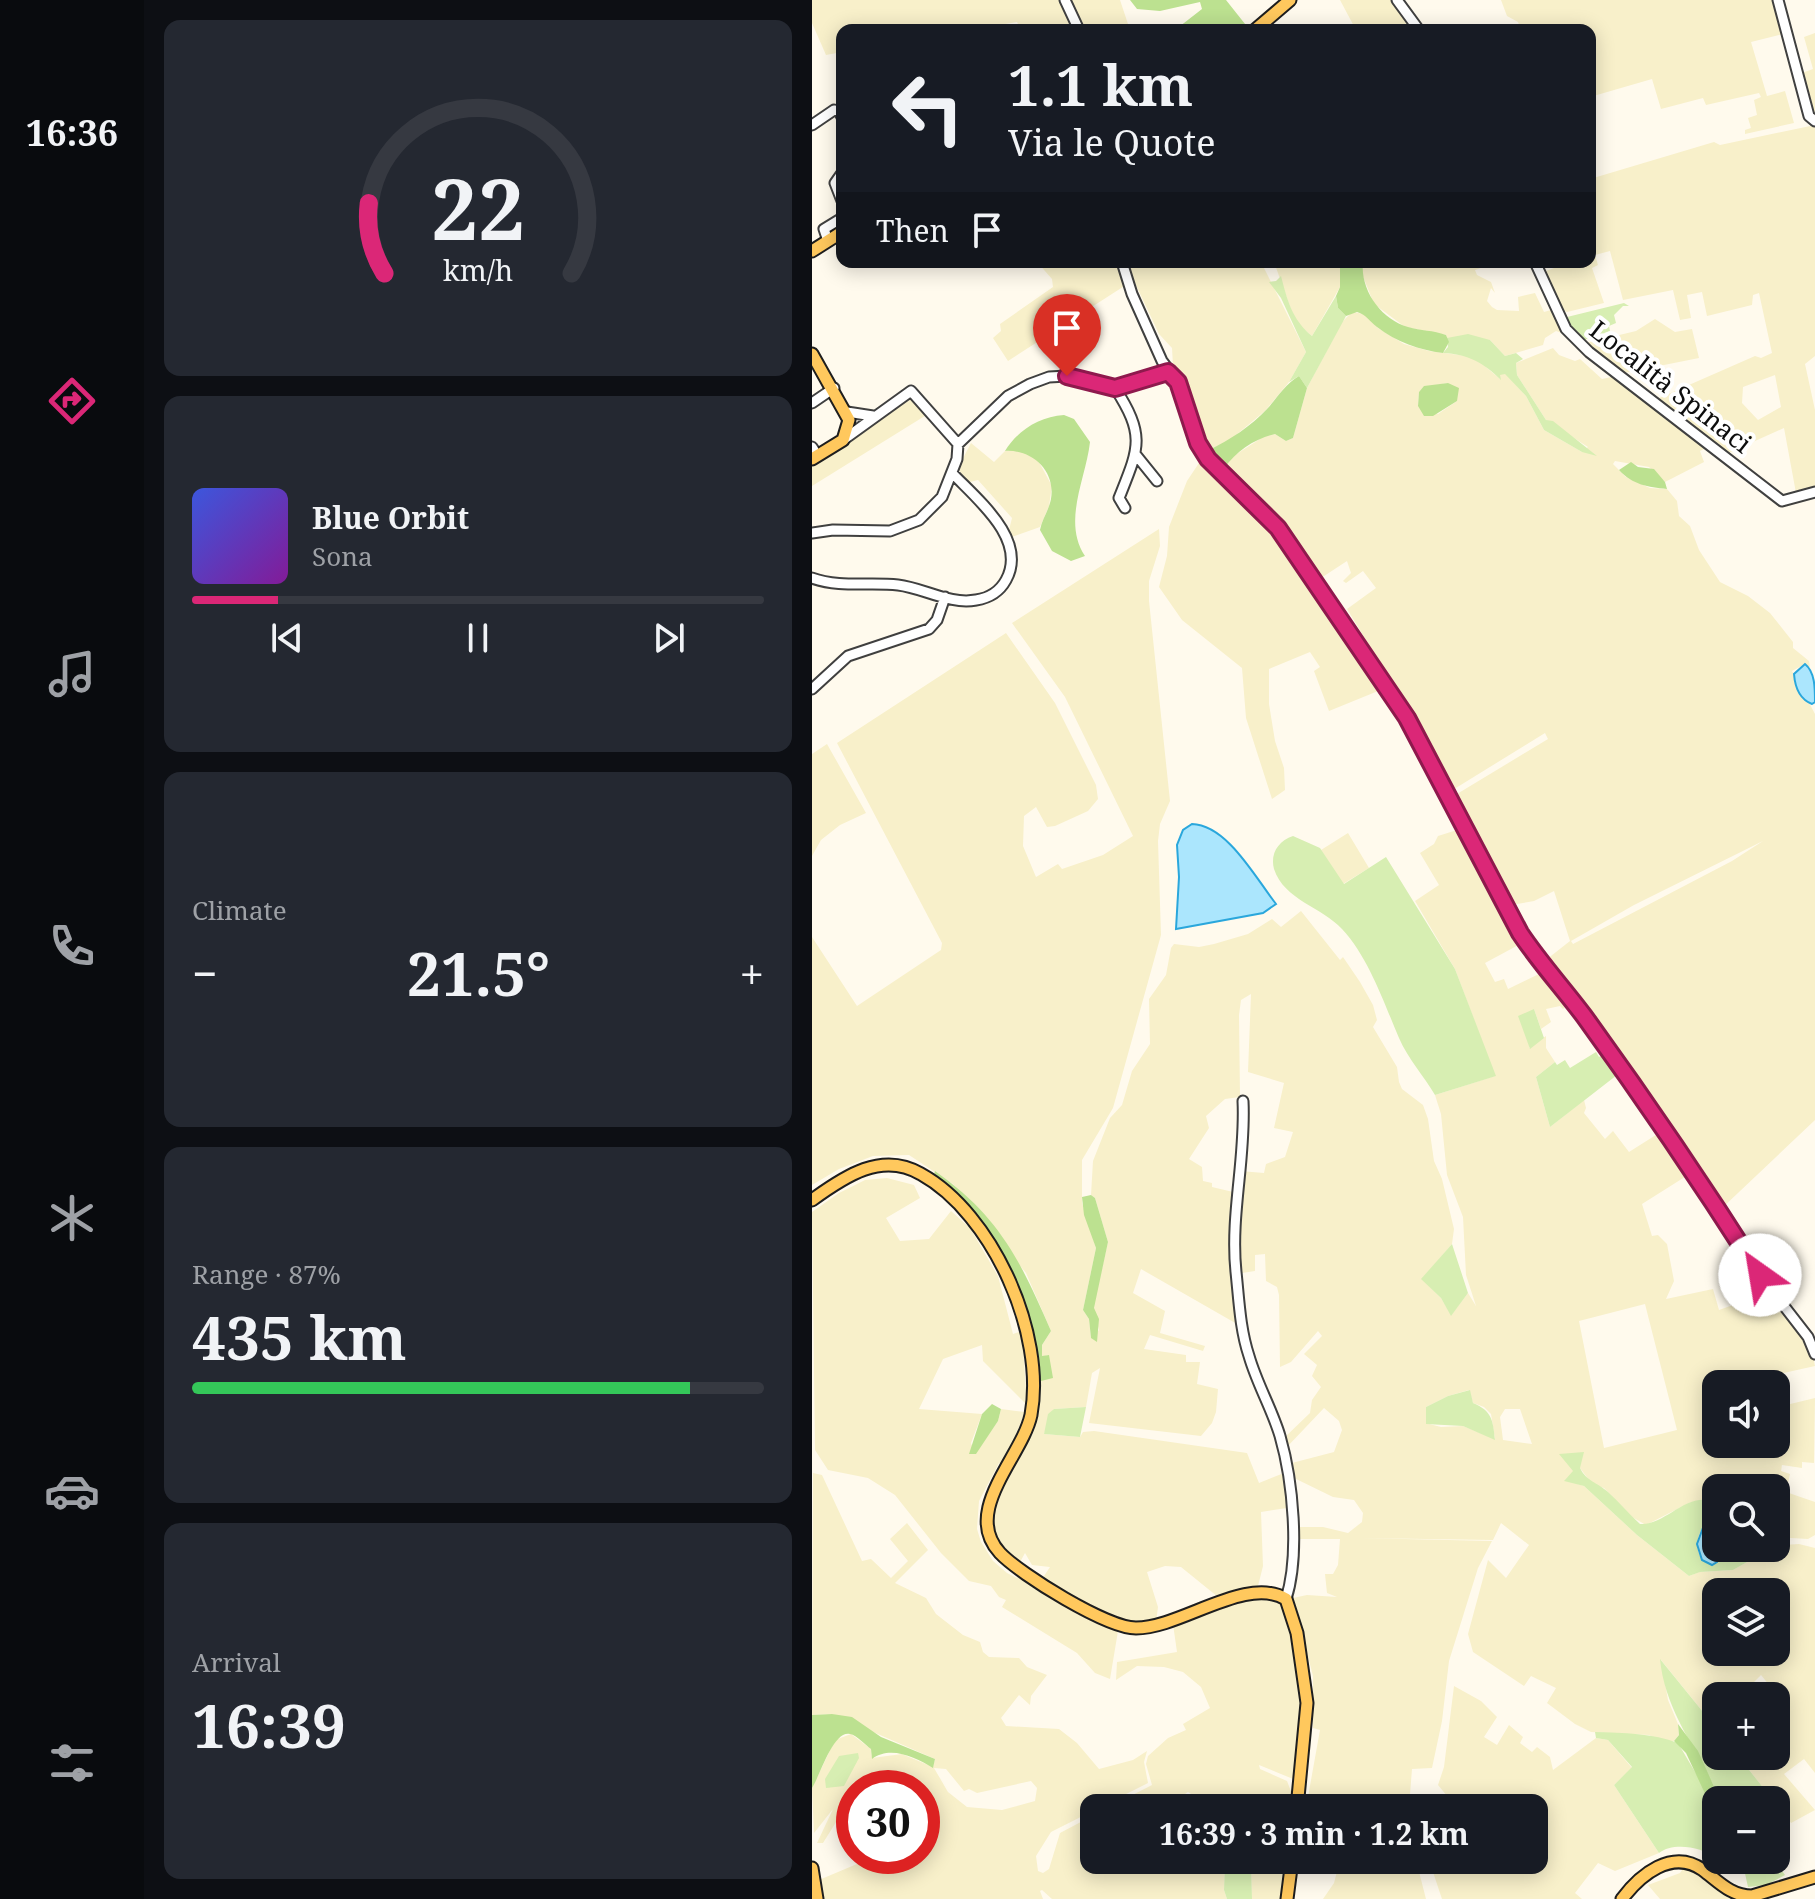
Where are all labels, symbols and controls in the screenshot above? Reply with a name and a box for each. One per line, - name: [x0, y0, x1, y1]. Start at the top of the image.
- text: 1.1 km: [1008, 46, 1193, 122]
- icon: left: [876, 56, 980, 160]
- text: 16:36: [26, 108, 118, 157]
- text: Via le Quote: [1008, 118, 1216, 167]
- text: 22: [431, 150, 525, 263]
- icon: arrive: [965, 208, 1009, 252]
- text: Then: [876, 210, 949, 251]
- text: km/h: [443, 250, 513, 289]
- pin: [1033, 294, 1101, 376]
- icon: arrive: [1045, 306, 1089, 350]
- street label: Località Spinaci: [1582, 311, 1760, 461]
- icon: directions: [44, 373, 100, 429]
- text: Blue Orbit: [312, 497, 469, 538]
- text: Sona: [312, 538, 373, 574]
- icon: previous: [265, 616, 309, 660]
- icon: pause: [456, 616, 500, 660]
- icon: next: [647, 616, 691, 660]
- icon: music: [44, 646, 100, 702]
- text: Climate: [192, 892, 287, 928]
- icon: phone: [44, 918, 100, 974]
- text: 21.5°: [407, 932, 550, 1014]
- text: −: [192, 943, 217, 1003]
- text: +: [739, 943, 764, 1003]
- icon: climate: [44, 1190, 100, 1246]
- position arrow: [1718, 1233, 1802, 1317]
- text: Range · 87%: [192, 1256, 341, 1292]
- text: 435 km: [192, 1296, 407, 1378]
- map controls: [1702, 1370, 1790, 1874]
- button: sound: [1702, 1370, 1790, 1458]
- icon: car: [44, 1463, 100, 1519]
- button: search: [1702, 1474, 1790, 1562]
- button: layers: [1702, 1578, 1790, 1666]
- text: Arrival: [192, 1644, 281, 1680]
- button: +: [1702, 1682, 1790, 1770]
- text: 16:39: [192, 1684, 346, 1766]
- icon: filters: [44, 1735, 100, 1791]
- speed limit sign: 30: [836, 1770, 940, 1874]
- button: −: [1702, 1786, 1790, 1874]
- text: 16:39 · 3 min · 1.2 km: [1159, 1813, 1469, 1854]

